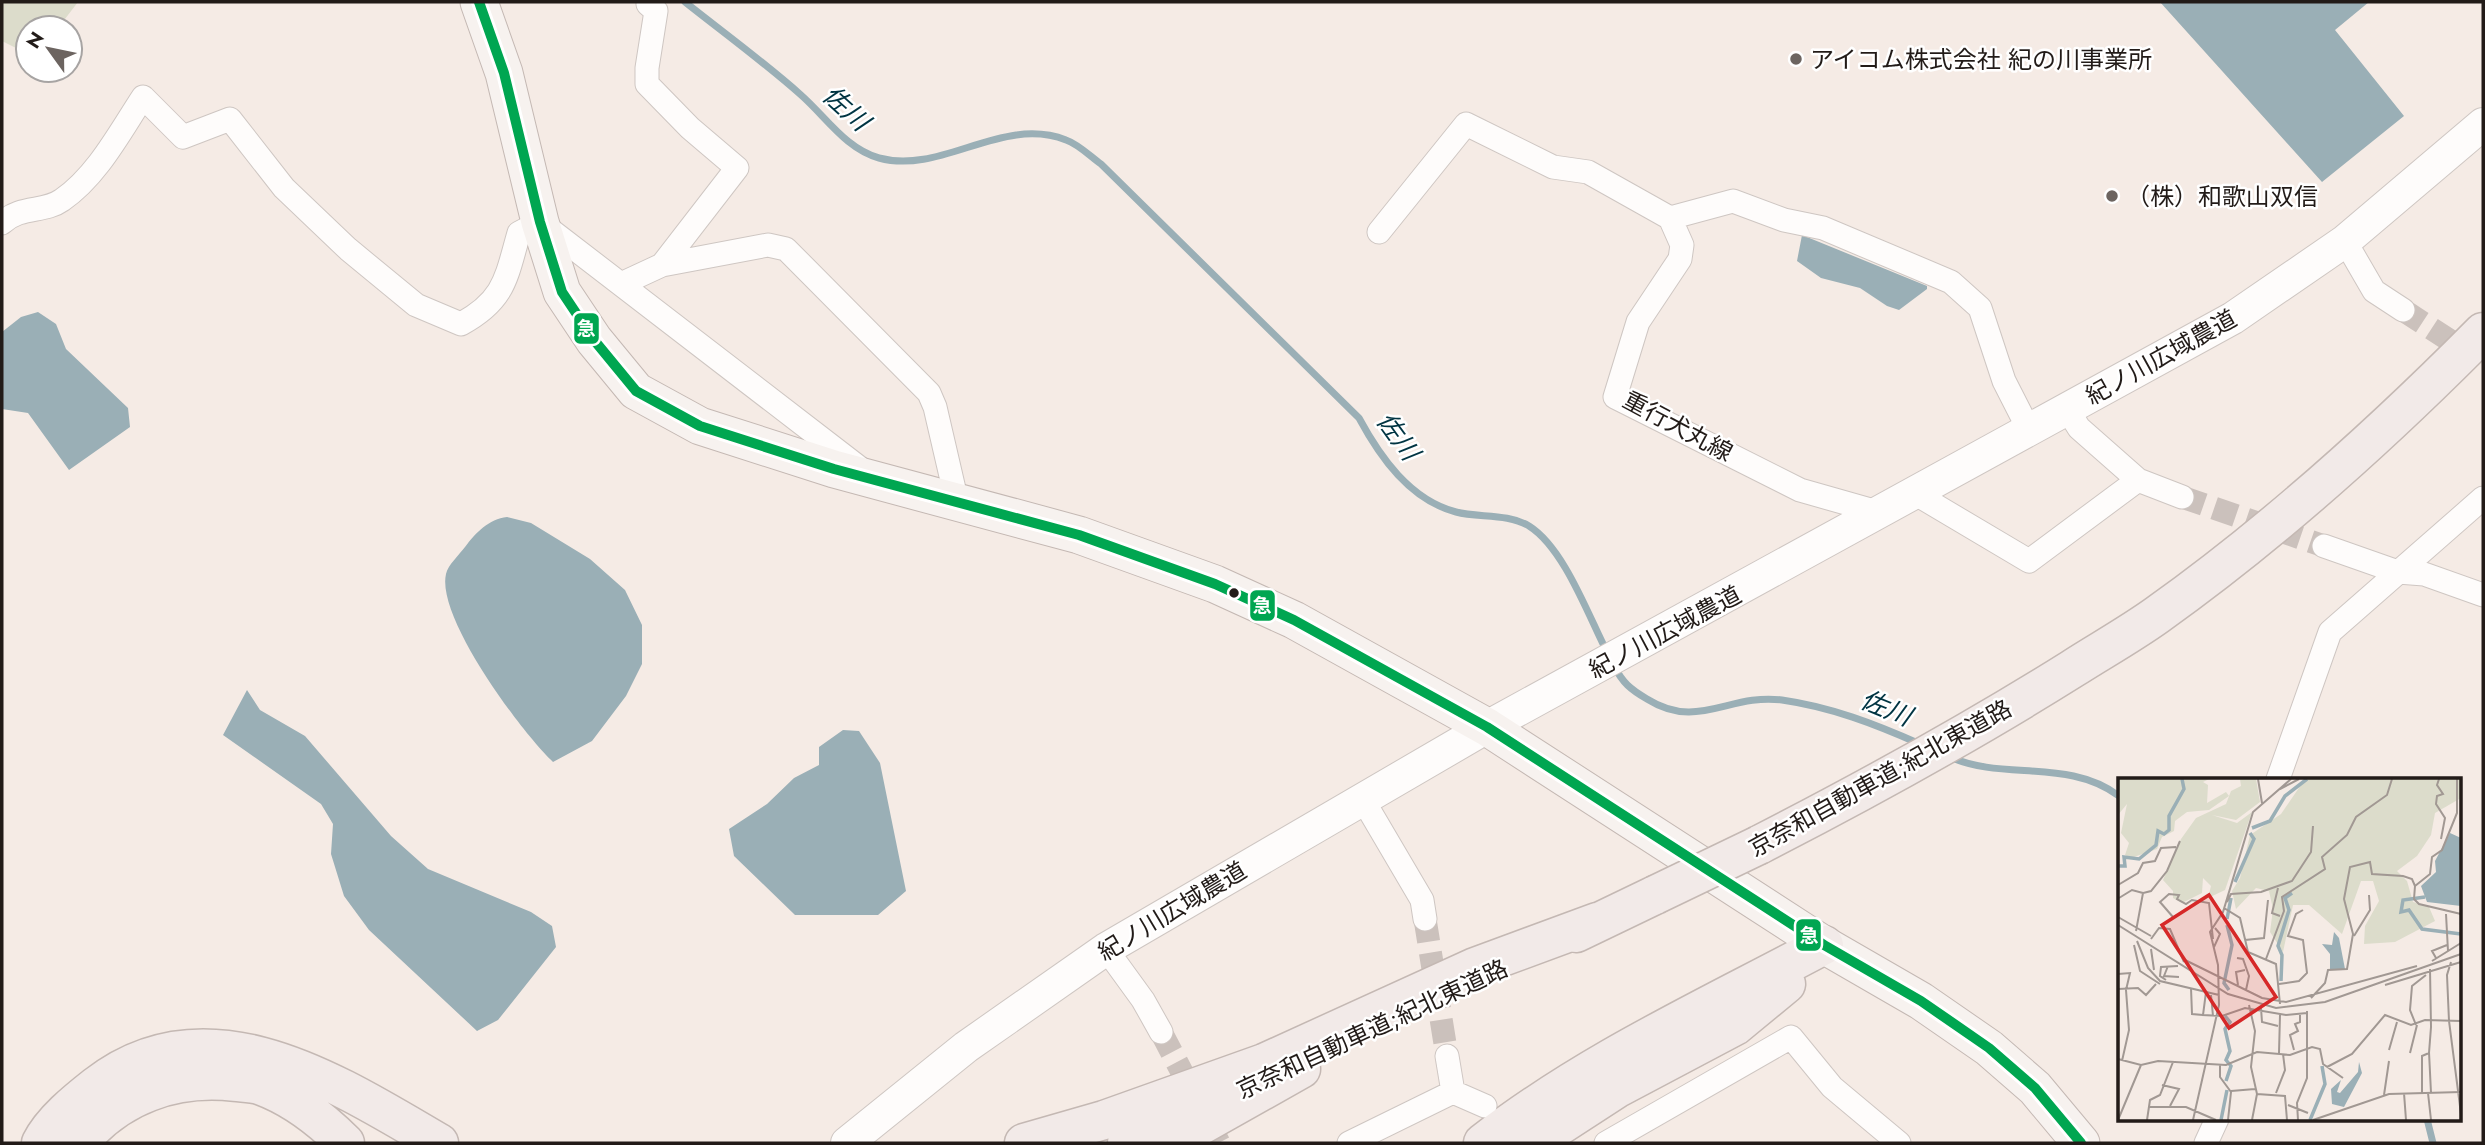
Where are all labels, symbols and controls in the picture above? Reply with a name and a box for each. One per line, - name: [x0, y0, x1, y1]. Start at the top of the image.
- north arrow: [14, 14, 84, 84]
- text: N: [20, 26, 51, 54]
- place label: アイコム株式会社 紀の川事業所: [1810, 42, 2152, 77]
- marker: アイコム株式会社 紀の川事業所: [1788, 51, 1804, 67]
- water label: 佐川: [814, 76, 880, 142]
- place label: （株）和歌山双信: [2126, 179, 2318, 214]
- marker: （株）和歌山双信: [2104, 188, 2120, 204]
- street label: 紀ノ川広域農道: [2079, 301, 2243, 413]
- line badge: 急: [573, 312, 600, 345]
- text: 急: [576, 315, 596, 342]
- street label: 重行犬丸線: [1617, 382, 1739, 470]
- water label: 佐川: [1367, 404, 1430, 471]
- street label: 紀ノ川広域農道: [1583, 577, 1747, 687]
- unlabelled marker: [1227, 586, 1241, 600]
- line badge: 急: [1249, 589, 1276, 622]
- text: 急: [1252, 592, 1272, 619]
- water label: 佐川: [1855, 681, 1920, 736]
- street label: 京奈和自動車道;紀北東道路: [1742, 691, 2018, 865]
- inset map: [2118, 778, 2460, 1120]
- street label: 紀ノ川広域農道: [1091, 853, 1253, 969]
- line badge: 急: [1795, 918, 1822, 952]
- text: 急: [1799, 922, 1819, 949]
- street label: 京奈和自動車道;紀北東道路: [1231, 951, 1513, 1107]

